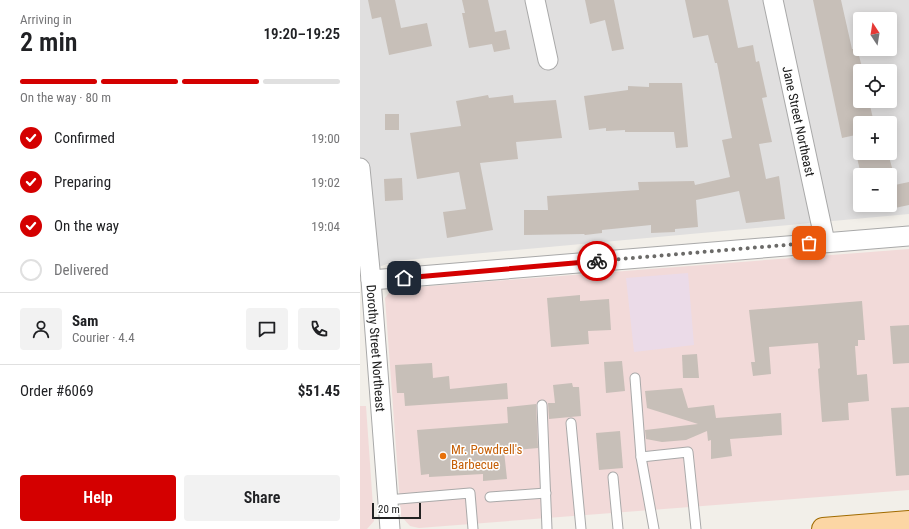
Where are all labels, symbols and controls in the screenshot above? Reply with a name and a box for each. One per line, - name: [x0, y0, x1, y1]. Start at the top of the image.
- text: Arriving in: [20, 12, 72, 27]
- north arrow: [853, 12, 897, 56]
- map controls: [853, 12, 897, 212]
- text: 19:20–19:25: [263, 25, 340, 43]
- text: 2 min: [20, 27, 78, 57]
- button: locate: [853, 64, 897, 108]
- street label: Jane Street Northeast: [779, 65, 818, 178]
- text: On the way · 80 m: [20, 90, 111, 105]
- button: +: [853, 116, 897, 160]
- icon: check: [20, 127, 42, 149]
- text: Confirmed: [54, 129, 115, 147]
- text: 19:00: [311, 131, 340, 146]
- button: −: [853, 168, 897, 212]
- icon: check: [20, 171, 42, 193]
- text: Preparing: [54, 173, 111, 191]
- text: 19:02: [311, 175, 340, 190]
- icon: check: [20, 215, 42, 237]
- text: On the way: [54, 217, 119, 235]
- text: 19:04: [311, 219, 340, 234]
- pin: [792, 226, 826, 260]
- icon: bag: [798, 232, 820, 254]
- courier: [577, 241, 617, 281]
- icon: bike: [586, 250, 608, 272]
- text: Delivered: [54, 261, 109, 279]
- pin: [387, 261, 421, 295]
- icon: home: [393, 267, 415, 289]
- street label: Dorothy Street Northeast: [363, 284, 388, 413]
- button: person: [20, 308, 62, 350]
- button: chat: [246, 308, 288, 350]
- button: phone: [298, 308, 340, 350]
- text: Sam: [72, 312, 98, 330]
- text: Courier · 4.4: [72, 330, 135, 345]
- text: Order #6069: [20, 382, 94, 400]
- text: $51.45: [298, 382, 340, 400]
- place label: Mr. Powdrell's Barbecue: [451, 442, 523, 472]
- marker: Mr. Powdrell's Barbecue: [438, 451, 448, 461]
- button: Help: [20, 475, 176, 521]
- button: Share: [184, 475, 340, 521]
- scale bar: [372, 501, 421, 520]
- text: 20 m: [378, 503, 400, 516]

